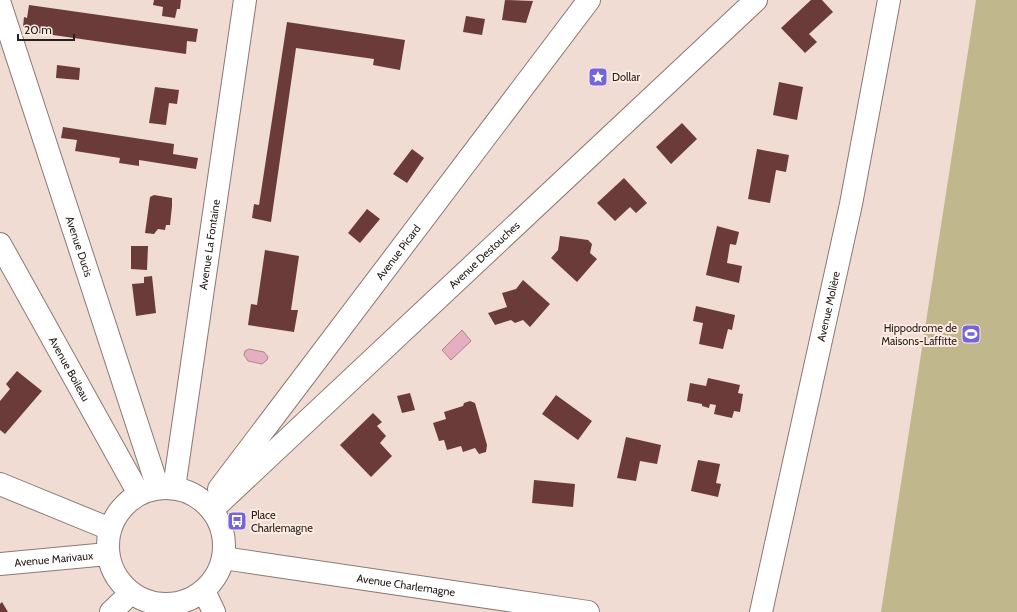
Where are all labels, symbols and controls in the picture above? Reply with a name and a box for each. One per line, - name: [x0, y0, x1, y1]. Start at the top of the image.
- scale bar: [18, 16, 74, 42]
- text: 20 m: [24, 22, 52, 37]
- place icon: Dollar: [587, 66, 609, 88]
- place label: Dollar: [612, 70, 640, 84]
- street label: Avenue La Fontaine: [196, 198, 223, 291]
- street label: Avenue Ducis: [63, 214, 96, 279]
- street label: Avenue Destouches: [446, 218, 523, 292]
- street label: Avenue Picard: [373, 222, 424, 283]
- street label: Avenue Molière: [814, 269, 843, 343]
- place label: Hippodrome de Maisons-Laffitte: [881, 321, 957, 348]
- sports icon: Hippodrome de Maisons-Laffitte: [960, 323, 982, 345]
- street label: Avenue Boileau: [46, 334, 93, 404]
- place label: Place Charlemagne: [251, 508, 313, 535]
- bus stop icon: Place Charlemagne: [226, 510, 248, 532]
- street label: Avenue Marivaux: [14, 548, 95, 570]
- street label: Avenue Charlemagne: [356, 571, 457, 599]

